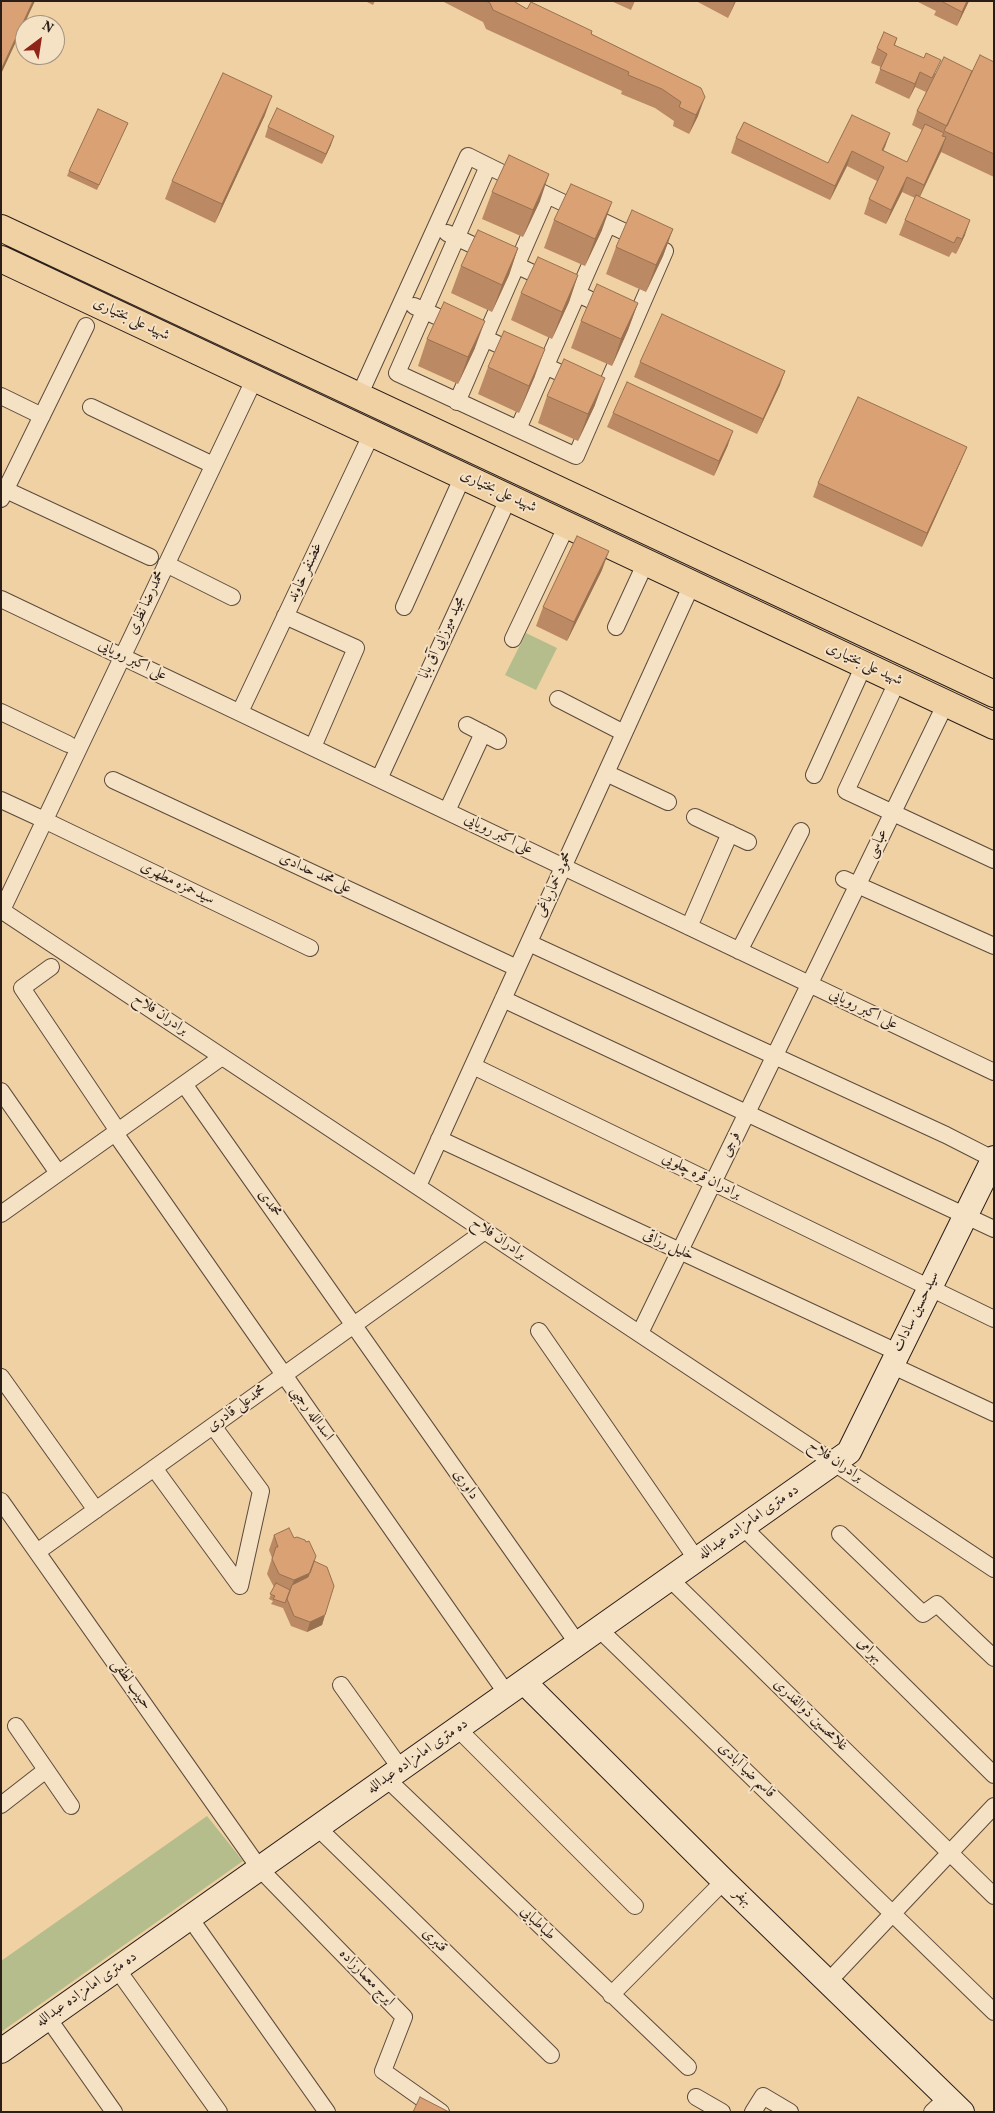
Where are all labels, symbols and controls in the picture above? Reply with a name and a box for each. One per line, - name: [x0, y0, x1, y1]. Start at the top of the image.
- north arrow: [15, 15, 65, 65]
- text: N: [38, 17, 57, 38]
- street label: شهید علی بختیاری: [90, 294, 172, 346]
- street label: شهید علی بختیاری: [457, 466, 539, 518]
- street label: غضنفر خاوند: [284, 540, 328, 606]
- street label: محمدرضا نظری: [124, 568, 170, 638]
- street label: مجید میرزایی آق بابا: [416, 594, 470, 682]
- street label: علی اکبر رویایی: [95, 637, 169, 685]
- street label: شهید علی بختیاری: [823, 639, 905, 691]
- street label: علی اکبر رویایی: [461, 811, 535, 859]
- street label: عباسی: [863, 826, 893, 862]
- street label: علی محمد حدادی: [276, 849, 354, 899]
- street label: محمود خمارباغی: [533, 849, 577, 921]
- street label: سیدحمزه مطهری: [137, 858, 217, 910]
- street label: علی اکبر رویایی: [826, 986, 900, 1034]
- street label: برادران فلاح: [129, 990, 191, 1040]
- street label: فرجی: [718, 1129, 746, 1161]
- street label: برادران قره چلویی: [658, 1150, 744, 1204]
- street label: محمدی: [253, 1187, 285, 1221]
- street label: برادران فلاح: [467, 1214, 529, 1264]
- street label: خلیل رزاقی: [640, 1226, 696, 1266]
- street label: سیدحسین سادات: [890, 1269, 944, 1355]
- street label: محمدعلی قادری: [204, 1381, 270, 1437]
- street label: اسدالله رجبی: [286, 1383, 336, 1445]
- street label: برادران فلاح: [804, 1437, 866, 1487]
- street label: داوری: [448, 1466, 482, 1504]
- street label: ده متری امامزاده عبدالله: [695, 1481, 803, 1565]
- street label: بهرامی: [852, 1634, 886, 1668]
- street label: حبیب لطفی: [107, 1656, 155, 1714]
- street label: غلامحسین ذوالقدری: [769, 1676, 851, 1756]
- street label: ده متری امامزاده عبدالله: [364, 1715, 472, 1799]
- street label: قاسم ضیا آبادی: [714, 1739, 778, 1803]
- street label: بهفر: [729, 1885, 755, 1911]
- street label: طباطبایی: [516, 1903, 558, 1945]
- street label: قنبری: [418, 1925, 450, 1957]
- street label: ایرج معمارزاده: [334, 1946, 398, 2010]
- street label: ده متری امامزاده عبدالله: [33, 1948, 141, 2032]

